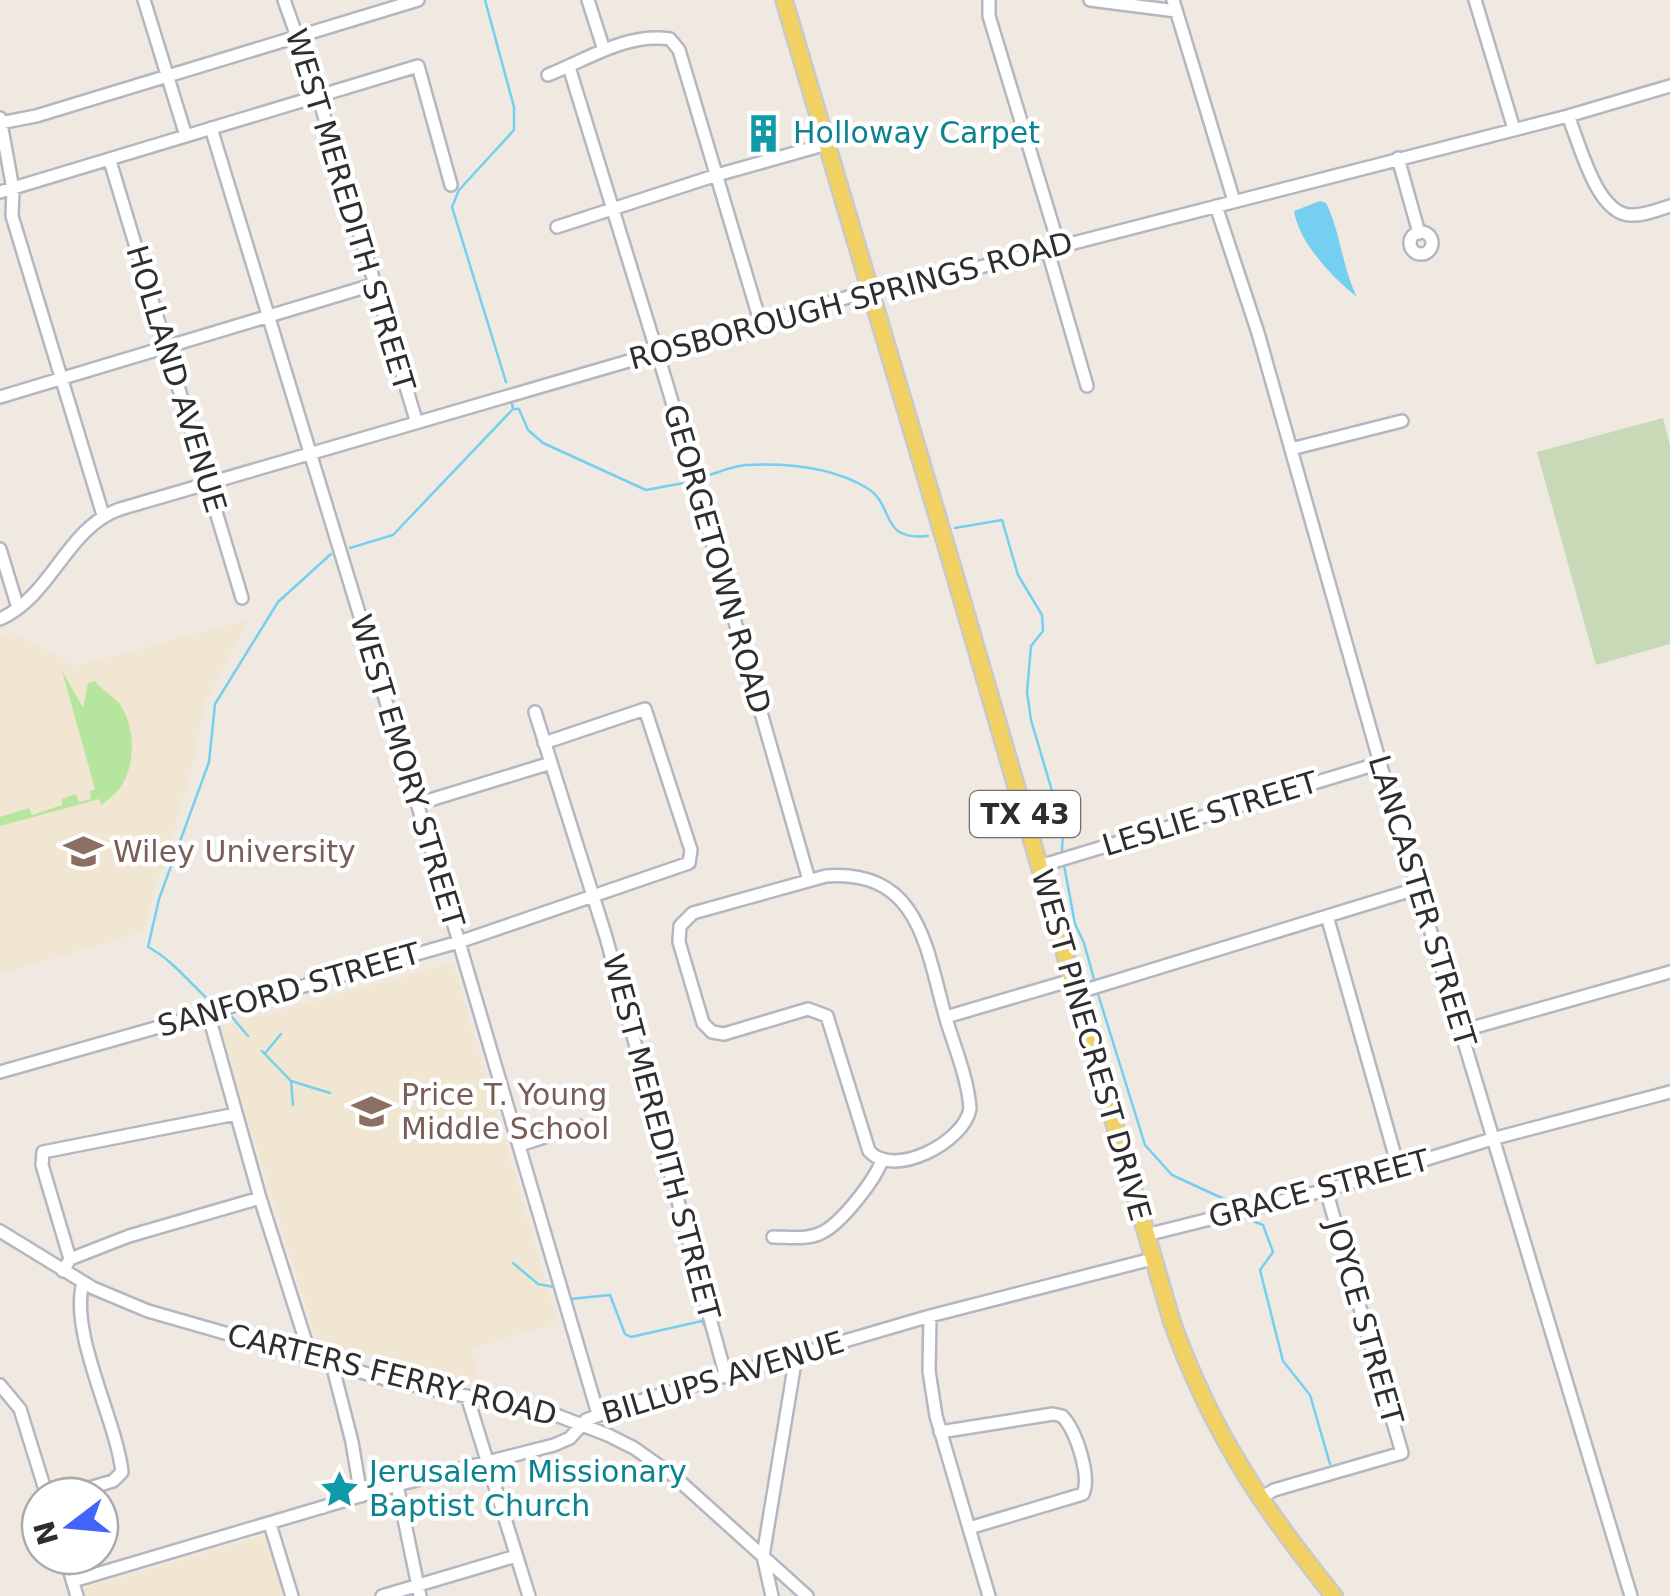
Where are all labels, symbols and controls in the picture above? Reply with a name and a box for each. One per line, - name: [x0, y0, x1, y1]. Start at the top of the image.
- street label: WEST MEREDITH STREET: [279, 24, 423, 396]
- building icon: Holloway Carpet: [742, 112, 784, 154]
- place label: Holloway Carpet: [793, 115, 1040, 150]
- street label: ROSBOROUGH SPRINGS ROAD: [625, 224, 1076, 377]
- street label: HOLLAND AVENUE: [119, 241, 234, 517]
- street label: GEORGETOWN ROAD: [657, 400, 778, 717]
- street label: WEST EMORY STREET: [343, 610, 472, 932]
- street label: LANCASTER STREET: [1361, 751, 1484, 1051]
- street label: LESLIE STREET: [1098, 764, 1322, 863]
- road number: TX 43: [970, 791, 1080, 837]
- school or university icon: Wiley University: [62, 831, 104, 873]
- place label: Wiley University: [113, 834, 356, 869]
- street label: WEST PINECREST DRIVE: [1025, 865, 1158, 1225]
- street label: SANFORD STREET: [154, 935, 425, 1044]
- street label: WEST MEREDITH STREET: [596, 950, 727, 1324]
- place label: Price T. Young Middle School: [401, 1077, 609, 1146]
- school or university icon: Price T. Young Middle School: [350, 1091, 392, 1133]
- street label: GRACE STREET: [1205, 1142, 1434, 1235]
- street label: JOYCE STREET: [1318, 1214, 1411, 1429]
- street label: CARTERS FERRY ROAD: [224, 1317, 560, 1432]
- street label: BILLUPS AVENUE: [598, 1324, 848, 1431]
- place label: Jerusalem Missionary Baptist Church: [367, 1454, 687, 1523]
- place icon: Jerusalem Missionary Baptist Church: [318, 1468, 360, 1510]
- north arrow: [20, 1476, 120, 1576]
- text: N: [27, 1517, 66, 1549]

